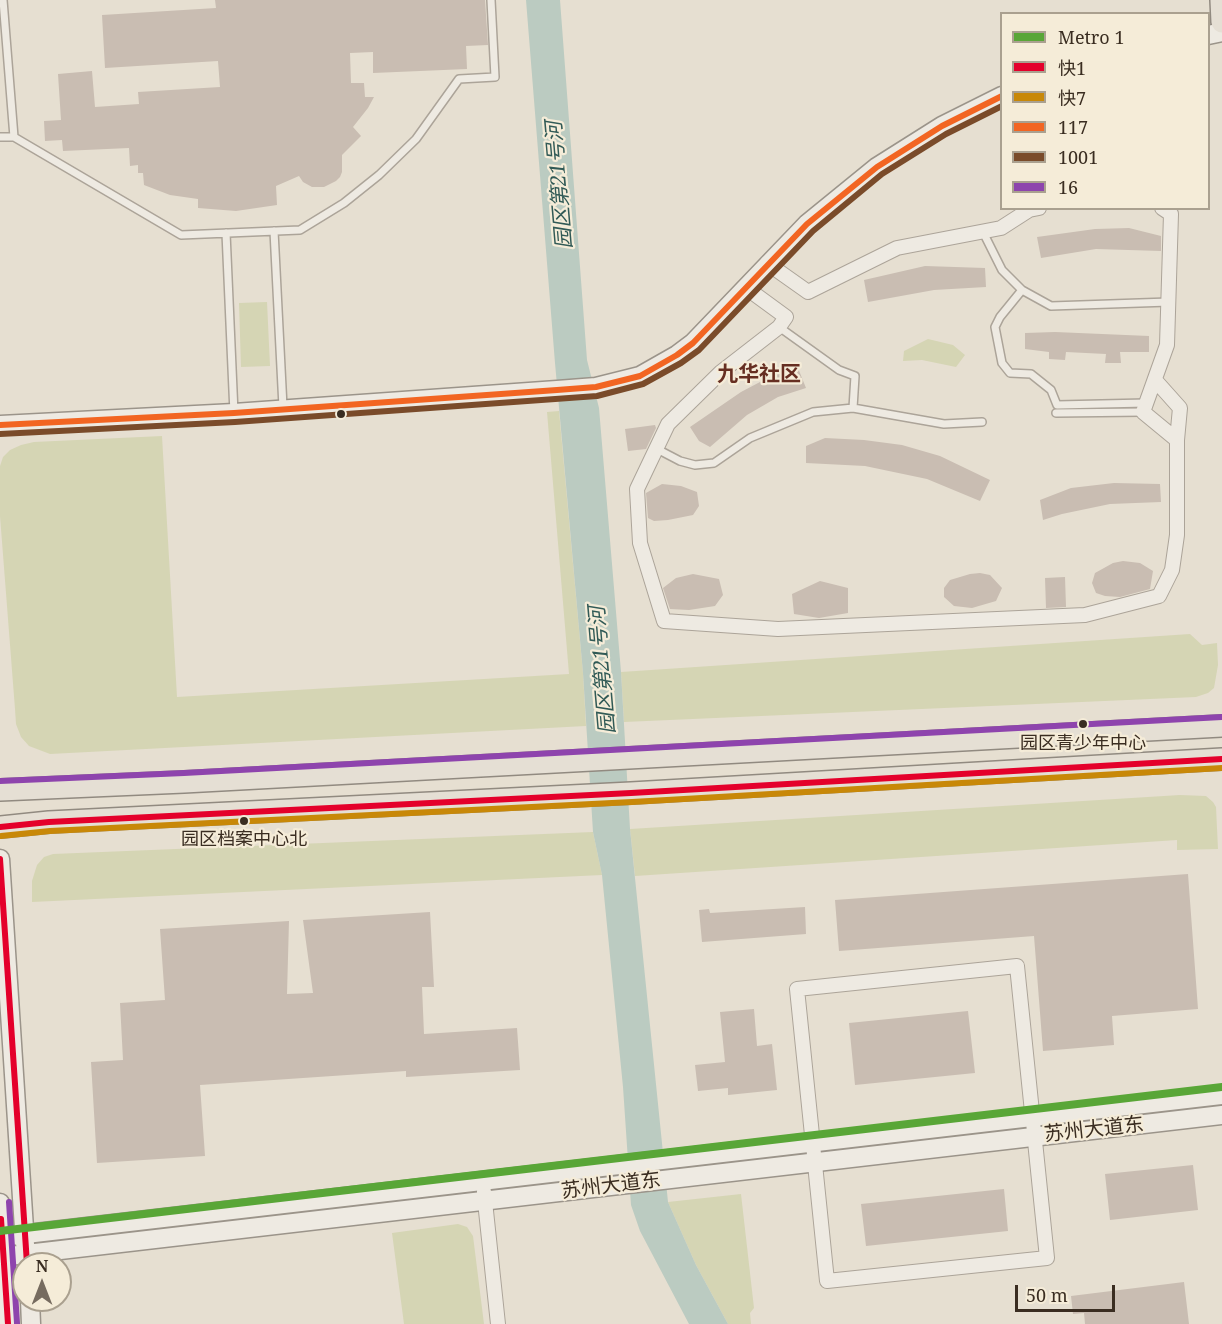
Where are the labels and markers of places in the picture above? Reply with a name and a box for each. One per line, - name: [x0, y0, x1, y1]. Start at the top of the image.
- unlabelled marker: [335, 408, 347, 420]
- marker: 园区青少年中心: [1077, 718, 1089, 730]
- place label: 园区青少年中心: [1020, 733, 1146, 755]
- marker: 园区档案中心北: [238, 815, 250, 827]
- place label: 园区档案中心北: [181, 829, 307, 851]

